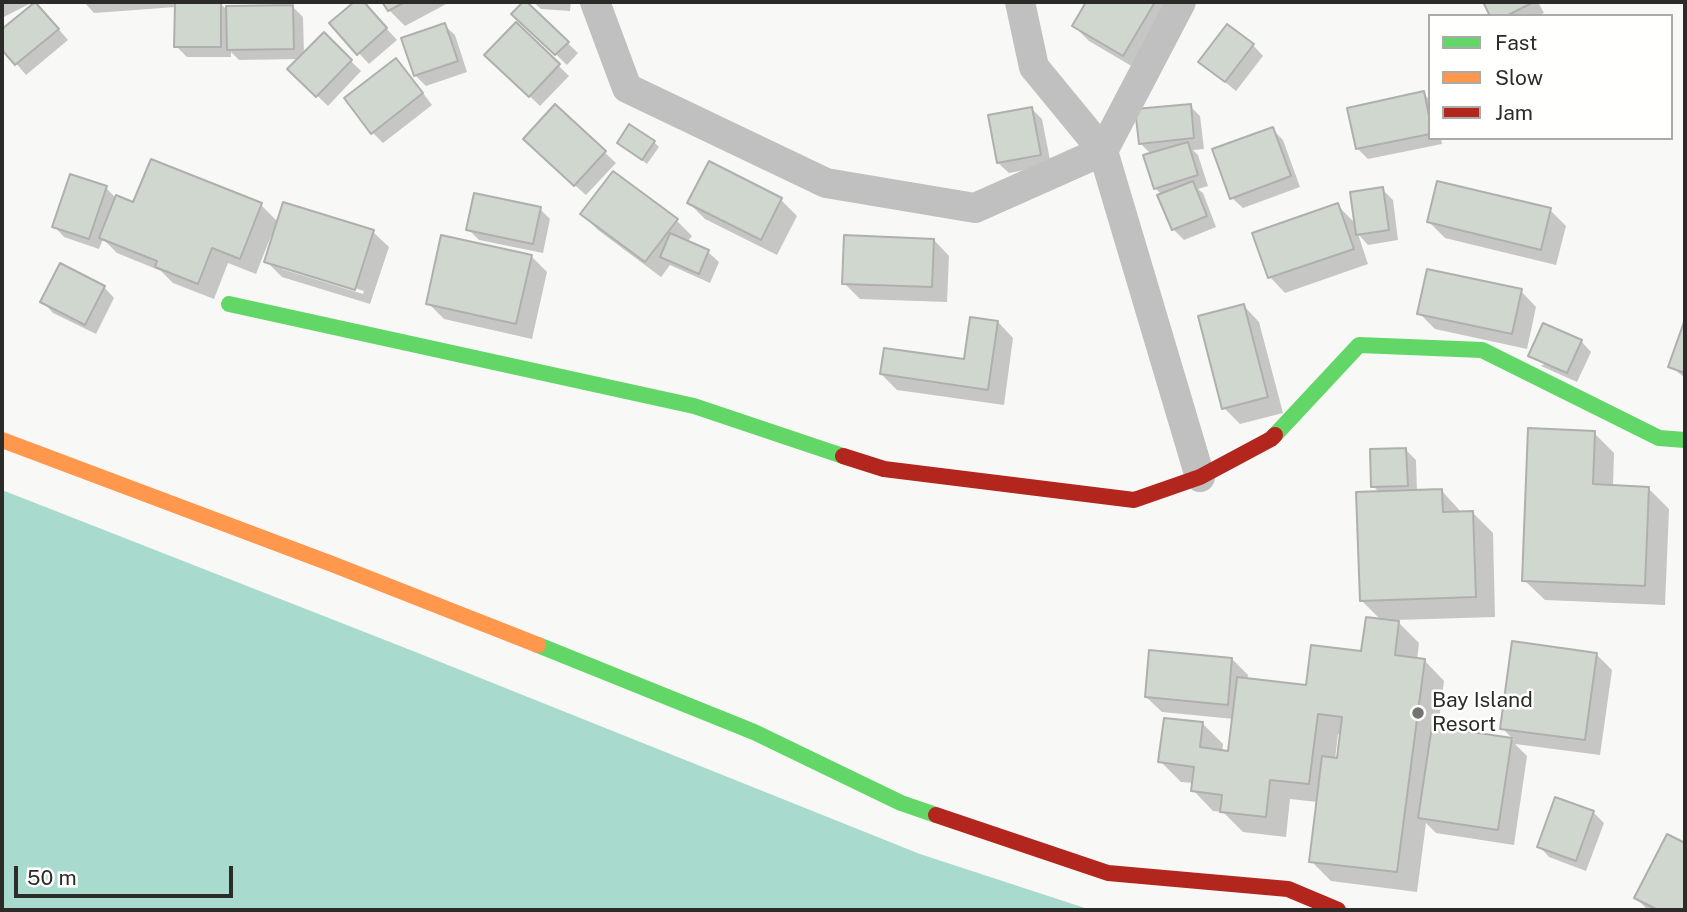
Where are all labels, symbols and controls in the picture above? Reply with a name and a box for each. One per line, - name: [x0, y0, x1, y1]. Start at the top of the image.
- legend: [1428, 14, 1673, 140]
- text: Fast: [1495, 30, 1537, 55]
- text: Slow: [1495, 65, 1543, 90]
- text: Jam: [1495, 100, 1533, 125]
- place label: Bay Island Resort: [1432, 688, 1533, 738]
- marker: Bay Island Resort: [1410, 705, 1426, 721]
- scale bar: [18, 852, 236, 896]
- text: 50 m: [27, 865, 77, 890]

